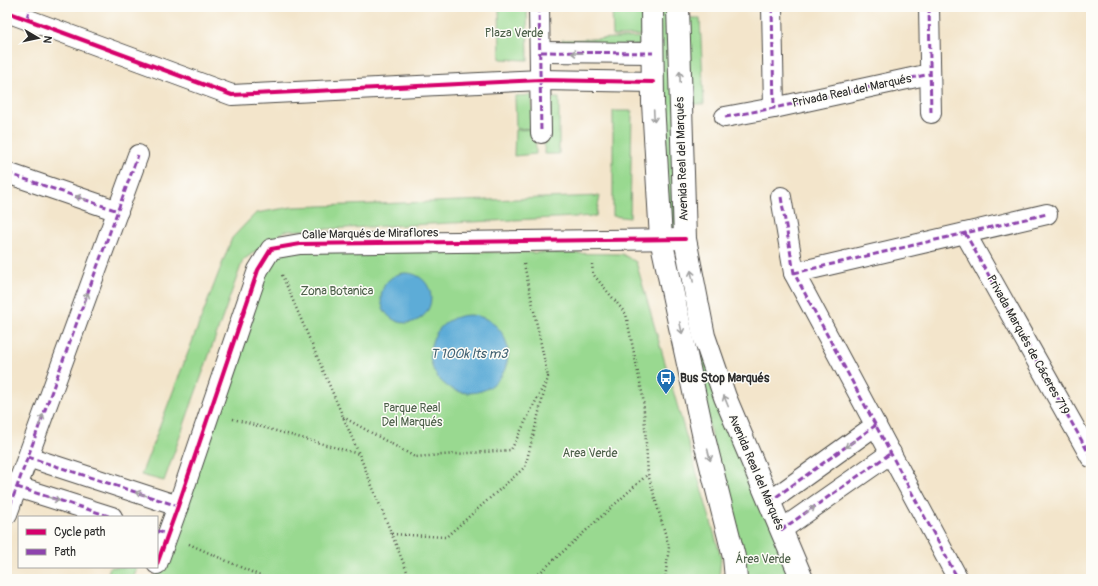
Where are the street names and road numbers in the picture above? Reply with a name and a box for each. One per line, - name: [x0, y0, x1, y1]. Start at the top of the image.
- street label: Privada Real del Marqués: [791, 71, 914, 111]
- street label: Avenida Real del Marqués: [672, 96, 692, 221]
- street label: Calle Marqués de Miraflores: [302, 225, 439, 243]
- street label: Privada Marqués de Cáceres 719: [983, 273, 1073, 417]
- street label: Avenida Real del Marqués: [725, 412, 787, 533]

